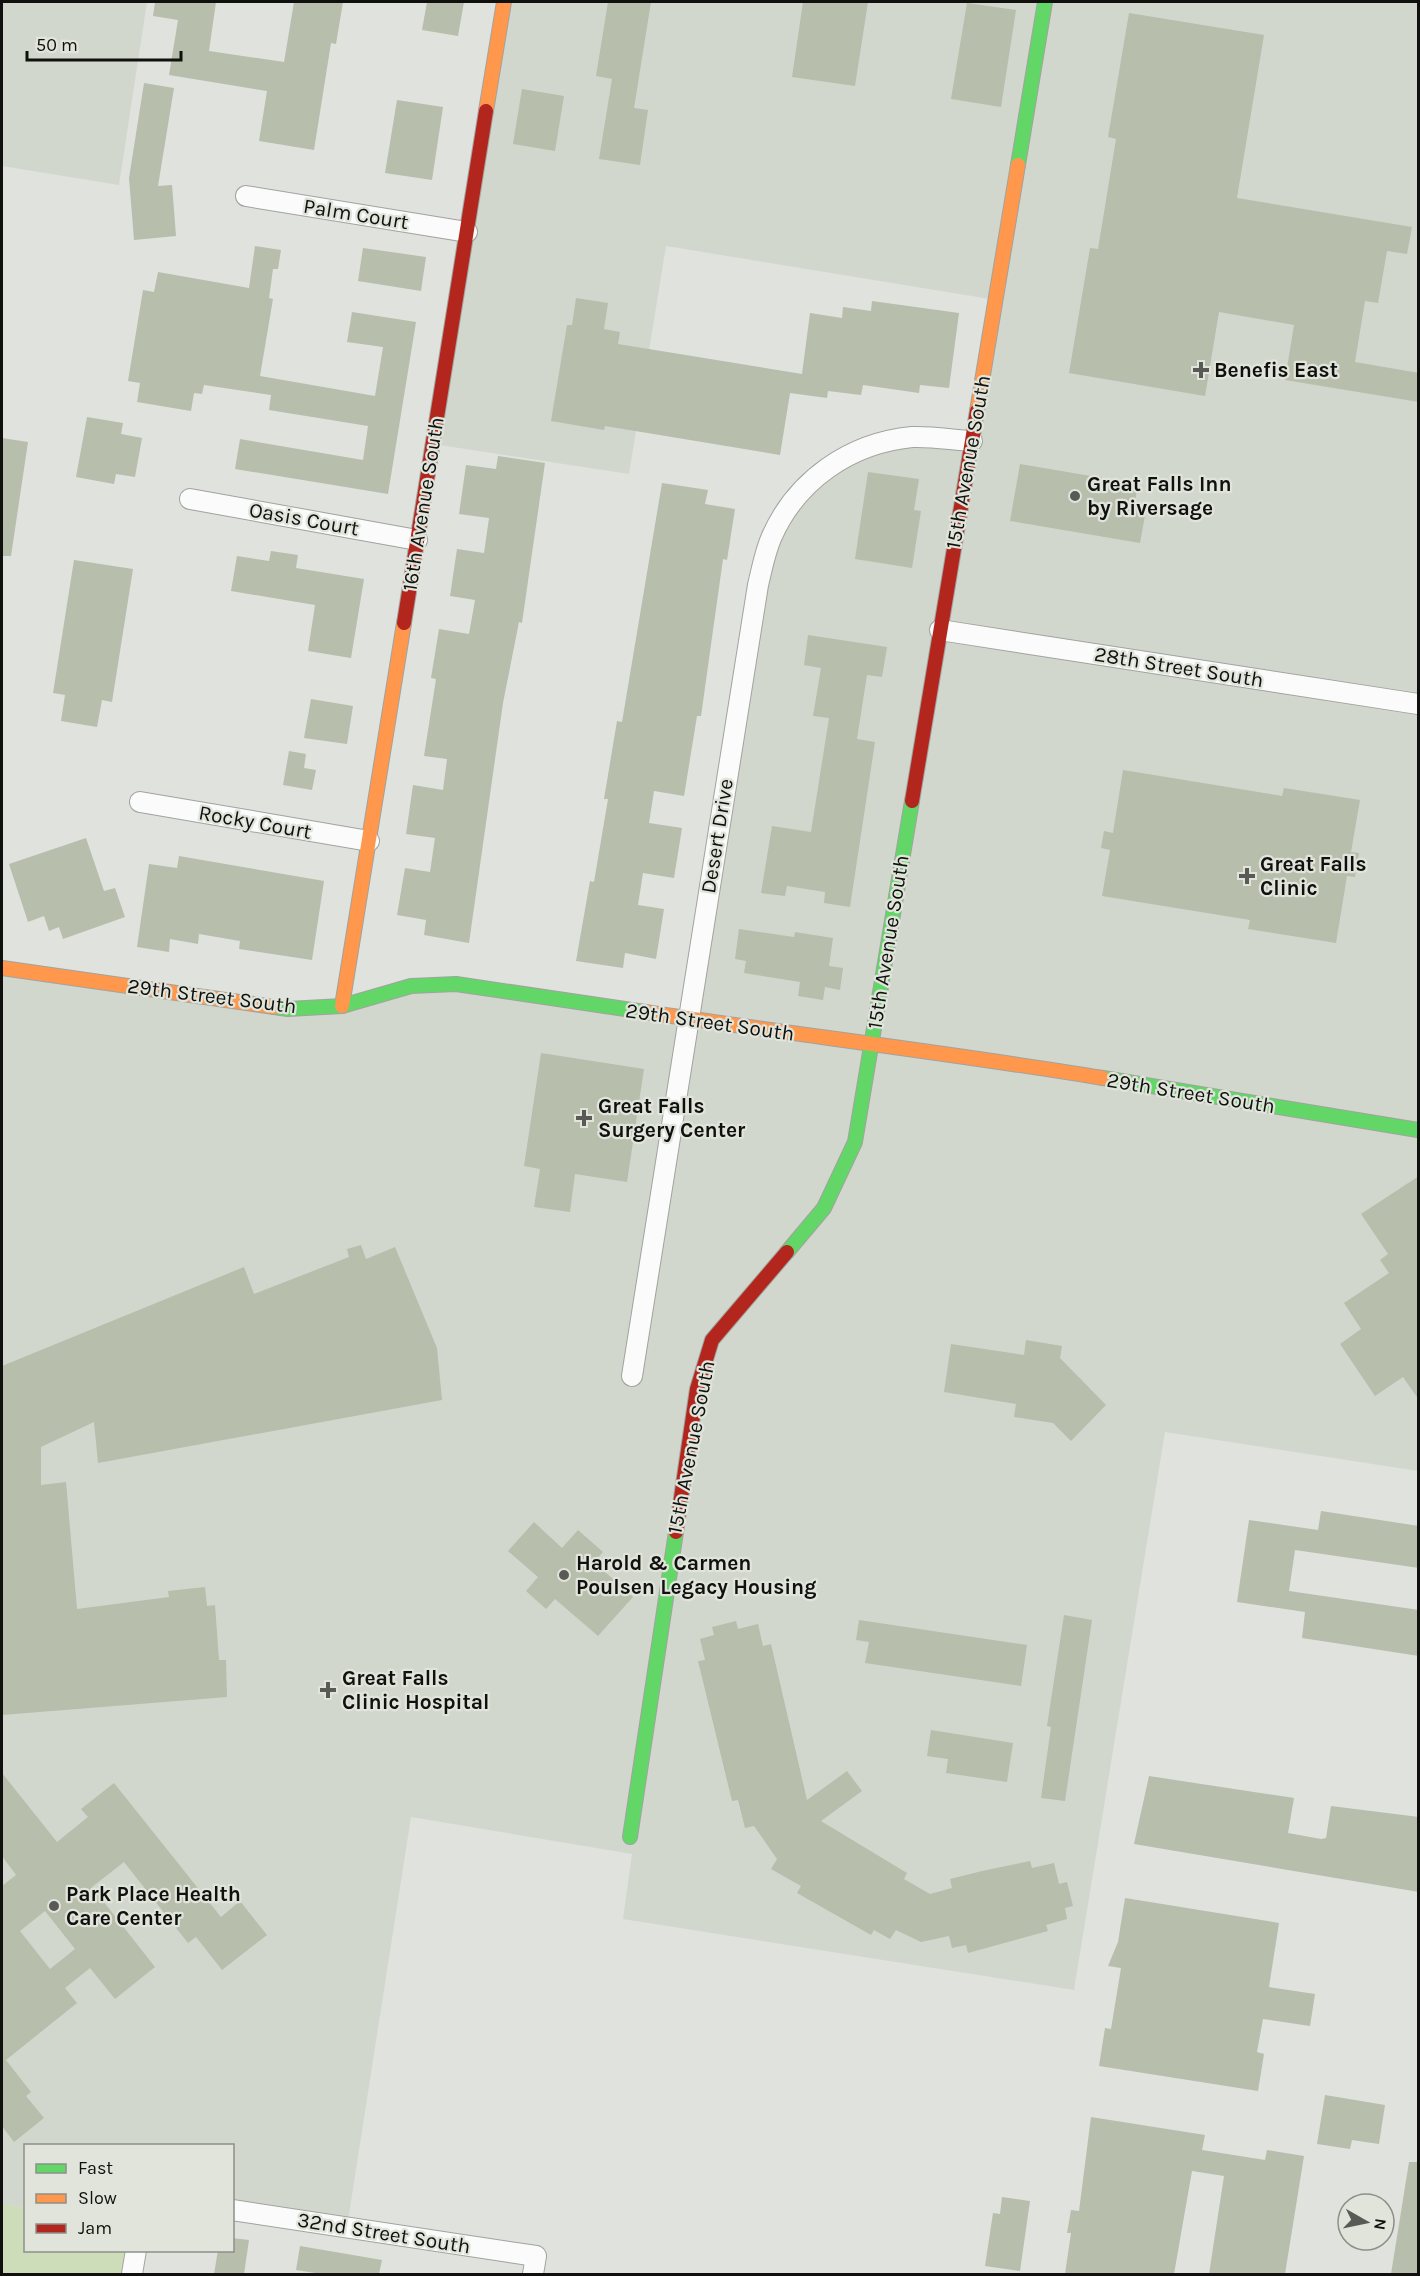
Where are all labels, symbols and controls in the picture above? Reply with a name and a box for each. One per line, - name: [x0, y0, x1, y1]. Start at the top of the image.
- scale bar: [27, 24, 182, 62]
- text: 50 m: [36, 34, 78, 56]
- street label: Palm Court: [302, 194, 410, 234]
- place label: Benefis East: [1214, 358, 1338, 382]
- marker: Benefis East: [1192, 361, 1210, 379]
- street label: 15th Avenue South: [941, 373, 995, 551]
- street label: 16th Avenue South: [397, 415, 449, 593]
- place label: Great Falls Inn by Riversage: [1087, 472, 1231, 520]
- marker: Great Falls Inn by Riversage: [1068, 489, 1082, 503]
- street label: Oasis Court: [247, 498, 361, 540]
- street label: 28th Street South: [1093, 642, 1265, 692]
- street label: Desert Drive: [696, 777, 738, 895]
- street label: Rocky Court: [197, 800, 313, 844]
- place label: Great Falls Clinic: [1260, 852, 1367, 900]
- street label: 15th Avenue South: [862, 853, 914, 1031]
- marker: Great Falls Clinic: [1238, 867, 1256, 885]
- street label: 29th Street South: [126, 974, 298, 1018]
- street label: 29th Street South: [624, 998, 796, 1046]
- street label: 29th Street South: [1105, 1068, 1277, 1118]
- place label: Great Falls Surgery Center: [598, 1094, 746, 1142]
- marker: Great Falls Surgery Center: [575, 1109, 593, 1127]
- street label: 15th Avenue South: [662, 1358, 720, 1536]
- place label: Harold & Carmen Poulsen Legacy Housing: [576, 1551, 816, 1599]
- marker: Harold & Carmen Poulsen Legacy Housing: [557, 1568, 571, 1582]
- place label: Great Falls Clinic Hospital: [342, 1666, 489, 1714]
- marker: Great Falls Clinic Hospital: [319, 1681, 337, 1699]
- place label: Park Place Health Care Center: [66, 1882, 241, 1930]
- marker: Park Place Health Care Center: [47, 1899, 61, 1913]
- legend: [24, 2144, 234, 2252]
- text: Fast: [78, 2157, 113, 2179]
- text: Slow: [78, 2187, 117, 2209]
- north arrow: [1336, 2192, 1396, 2252]
- street label: 32nd Street South: [296, 2207, 472, 2259]
- text: Jam: [78, 2217, 112, 2239]
- text: N: [1370, 2217, 1391, 2231]

